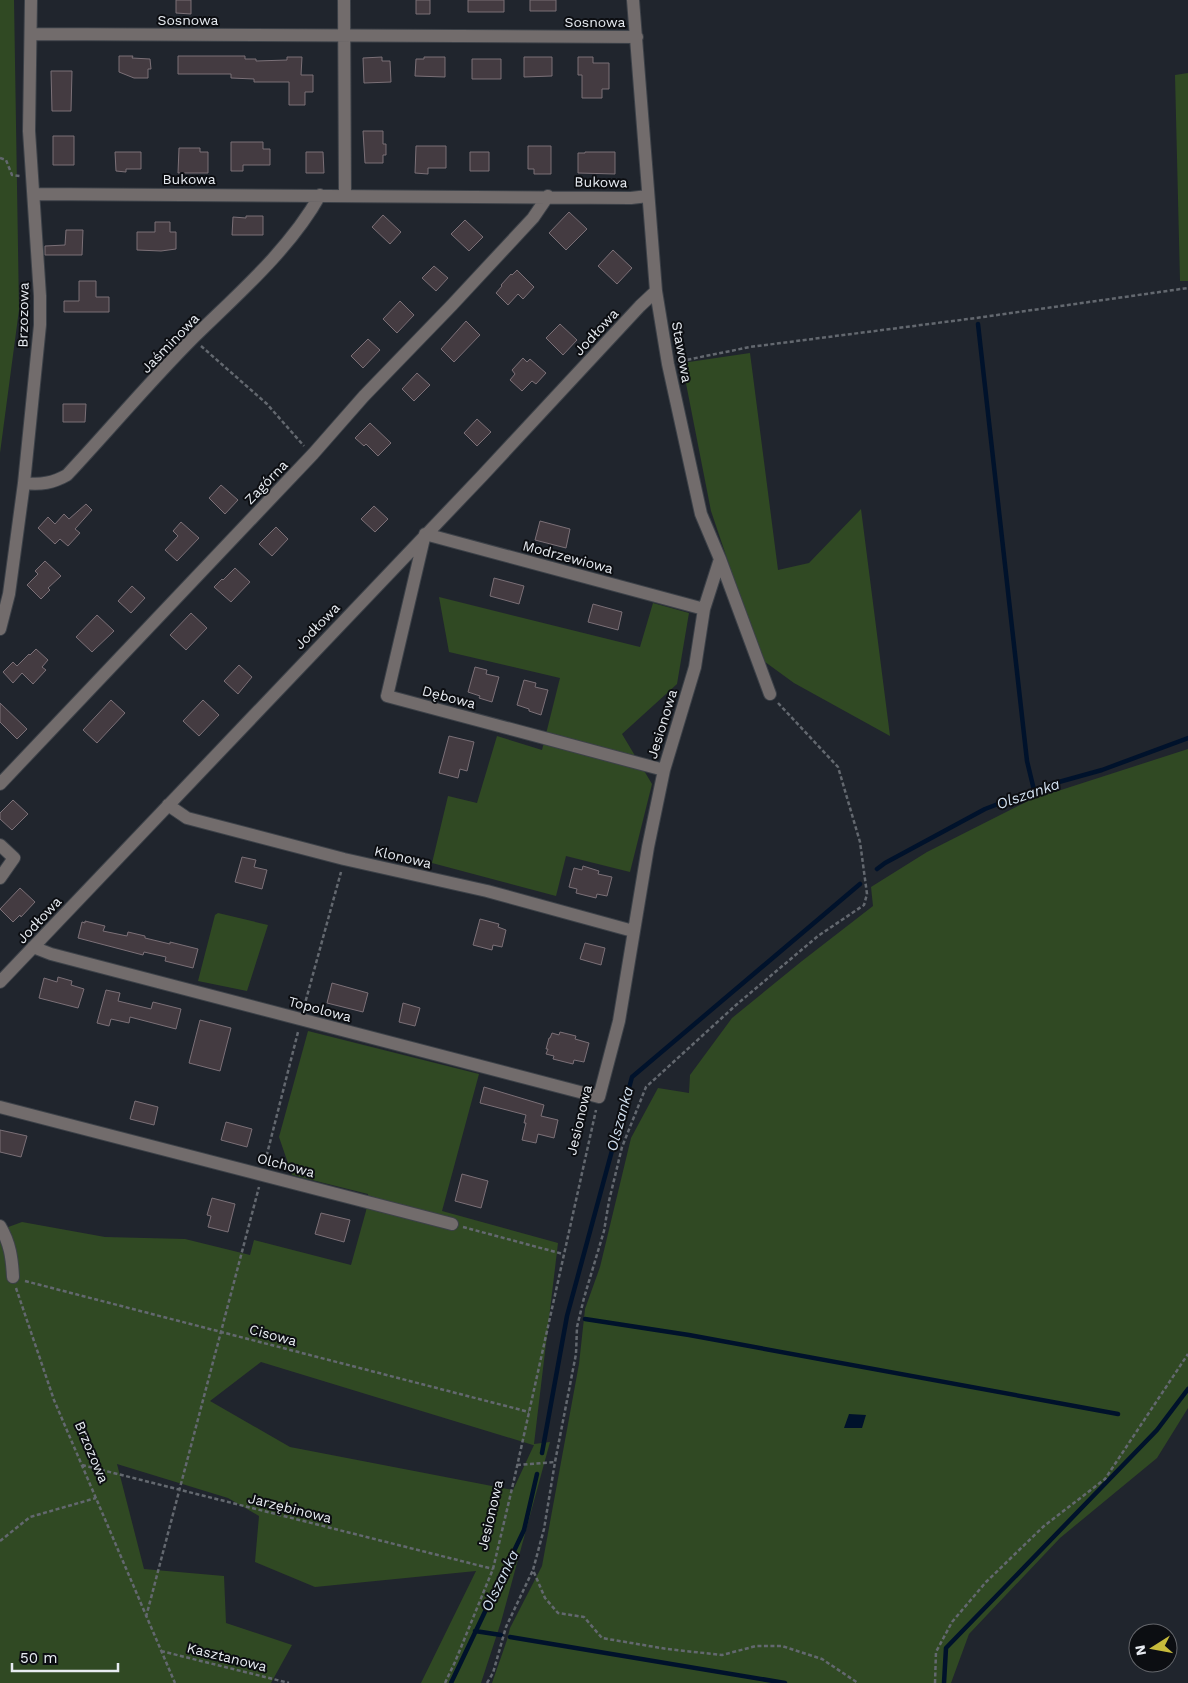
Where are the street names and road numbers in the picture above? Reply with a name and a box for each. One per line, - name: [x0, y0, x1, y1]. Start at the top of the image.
- street label: Sosnowa: [157, 12, 219, 28]
- street label: Sosnowa: [564, 14, 626, 30]
- street label: Bukowa: [162, 171, 216, 187]
- street label: Bukowa: [574, 174, 628, 190]
- street label: Brzozowa: [14, 282, 32, 348]
- street label: Jodłowa: [570, 305, 622, 359]
- street label: Jaśminowa: [138, 310, 202, 376]
- street label: Stawowa: [669, 320, 695, 384]
- street label: Zagórna: [241, 457, 291, 507]
- street label: Modrzewiowa: [521, 537, 615, 577]
- street label: Jodłowa: [291, 600, 343, 652]
- street label: Dębowa: [421, 682, 478, 712]
- street label: Jesionowa: [644, 687, 680, 761]
- street label: Klonowa: [373, 843, 433, 871]
- street label: Jodłowa: [13, 893, 65, 947]
- street label: Topolowa: [287, 993, 353, 1025]
- street label: Jesionowa: [563, 1083, 595, 1157]
- street label: Olchowa: [255, 1150, 317, 1180]
- street label: Cisowa: [248, 1321, 298, 1349]
- street label: Brzozowa: [72, 1419, 112, 1485]
- street label: Jesionowa: [474, 1478, 506, 1552]
- street label: Jarzębinowa: [247, 1490, 334, 1526]
- street label: Kasztanowa: [185, 1639, 269, 1675]

